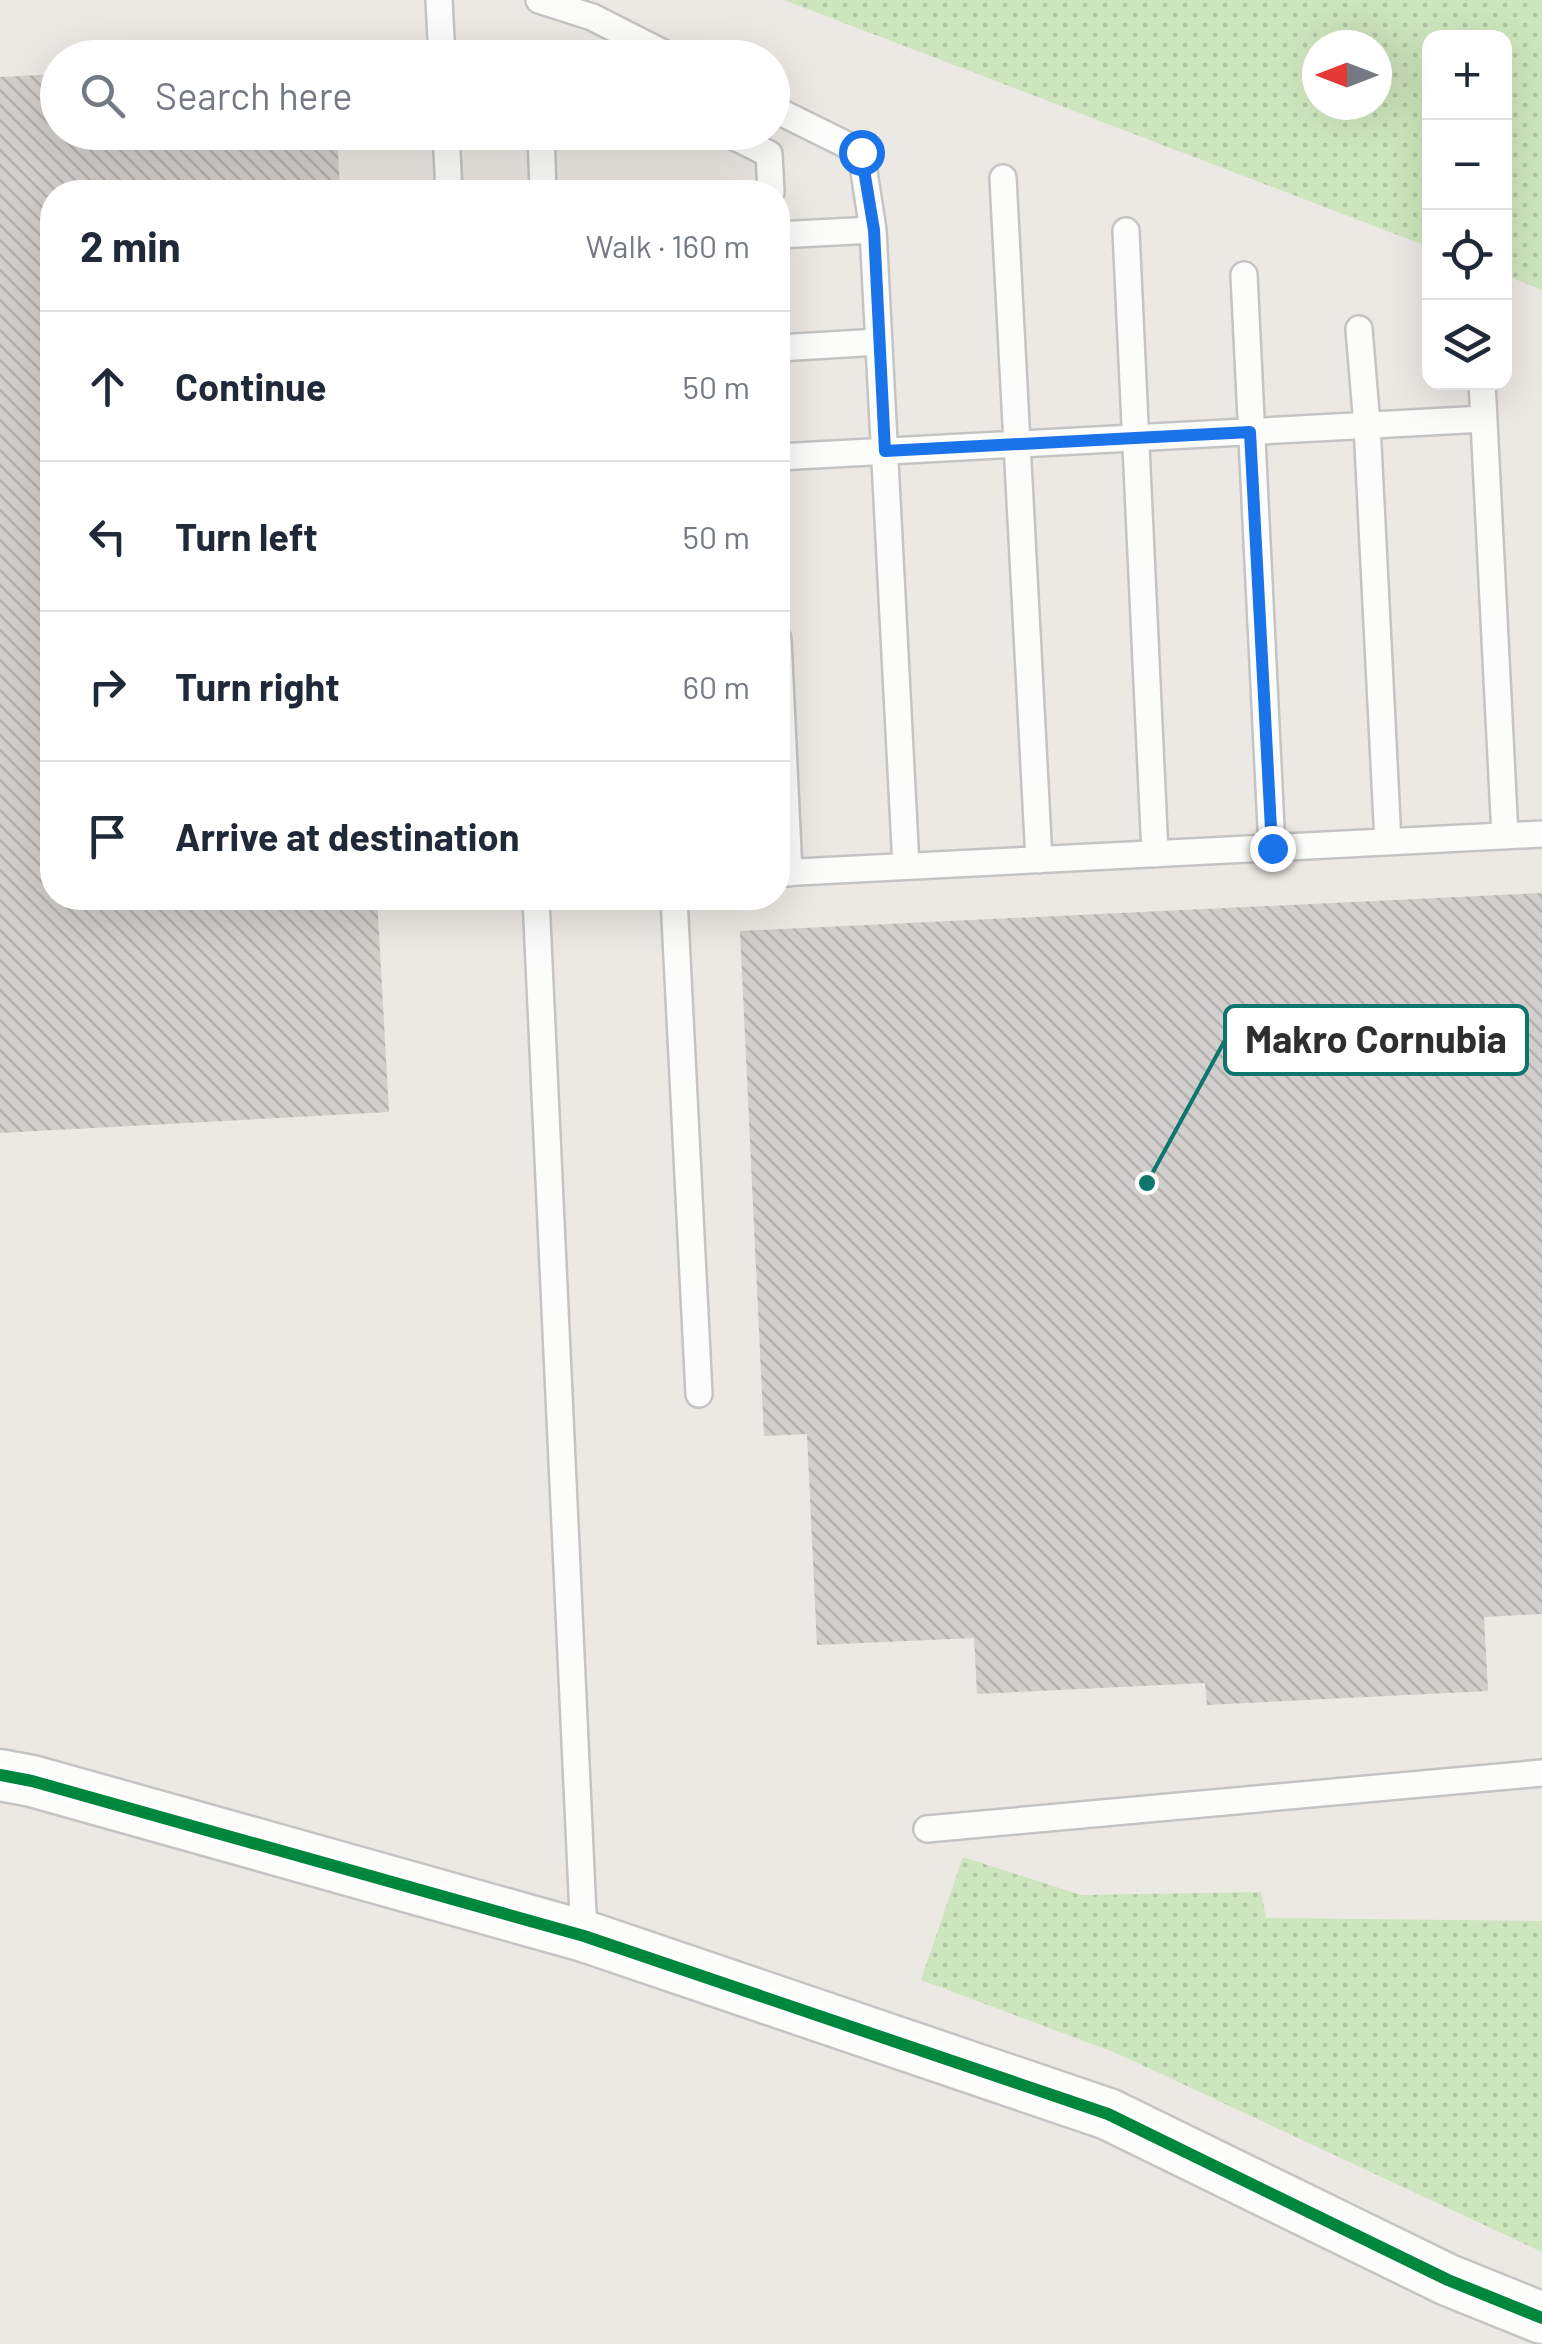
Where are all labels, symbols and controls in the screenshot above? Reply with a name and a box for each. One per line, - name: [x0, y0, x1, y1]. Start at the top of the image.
- north arrow: [1302, 30, 1392, 120]
- map controls: [1422, 30, 1512, 390]
- button: +: [1422, 30, 1512, 120]
- search box: [40, 40, 790, 150]
- icon: search: [75, 68, 130, 123]
- text: Search here: [155, 72, 353, 118]
- button: −: [1422, 120, 1512, 210]
- route start: [839, 130, 885, 176]
- button: locate: [1422, 210, 1512, 300]
- text: 2 min: [80, 220, 181, 270]
- text: Walk · 160 m: [586, 226, 750, 264]
- button: layers: [1422, 300, 1512, 390]
- icon: ahead: [80, 359, 135, 414]
- text: Continue: [175, 363, 326, 409]
- text: 50 m: [683, 367, 750, 405]
- icon: left: [80, 509, 135, 564]
- text: Turn left: [175, 513, 318, 559]
- text: 50 m: [683, 517, 750, 555]
- icon: right: [80, 659, 135, 714]
- text: Turn right: [175, 663, 340, 709]
- text: 60 m: [683, 667, 750, 705]
- icon: arrive: [80, 809, 135, 864]
- text: Arrive at destination: [175, 813, 520, 859]
- route end: [1250, 826, 1296, 872]
- callout: Makro Cornubia: [1225, 1006, 1527, 1074]
- text: Makro Cornubia: [1245, 1015, 1507, 1061]

